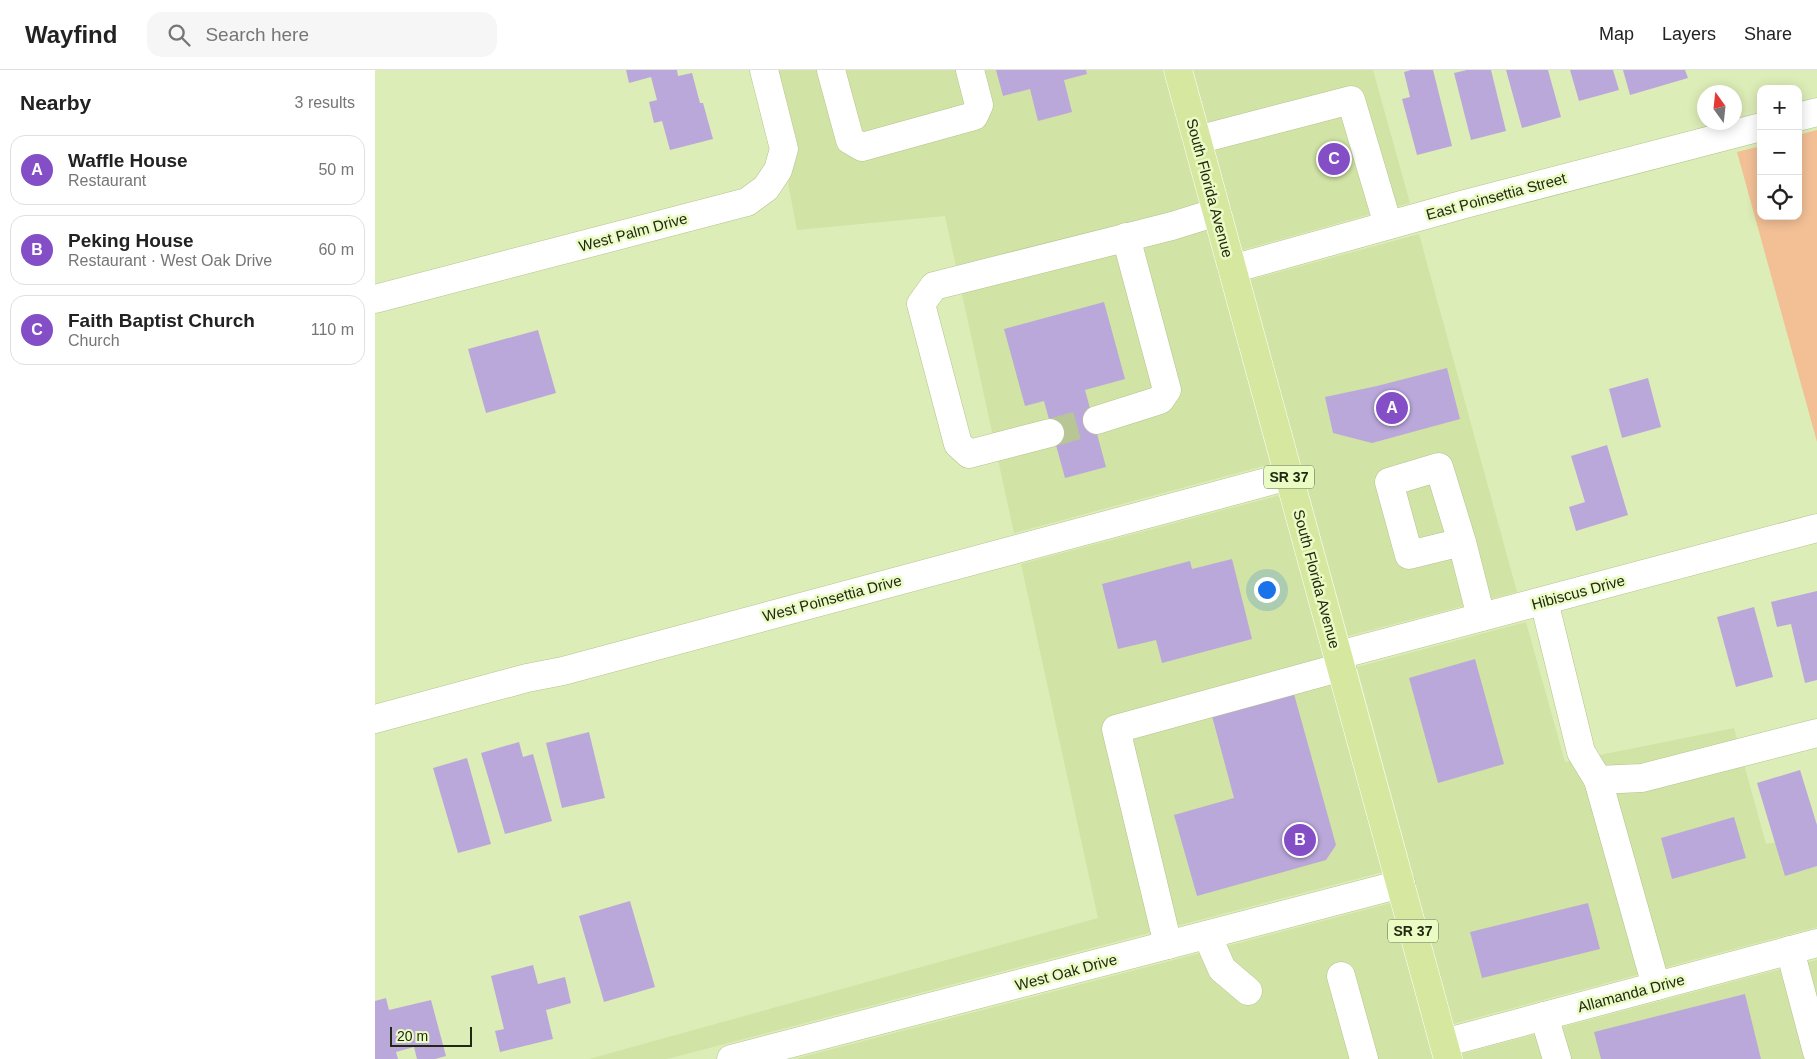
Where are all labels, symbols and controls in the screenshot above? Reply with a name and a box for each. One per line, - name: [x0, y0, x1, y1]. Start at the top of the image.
- search box: [147, 12, 497, 57]
- text: Wayfind: [25, 21, 117, 48]
- icon: search: [165, 21, 193, 49]
- text: Search here: [205, 24, 309, 45]
- text: Map: [1599, 24, 1634, 44]
- text: Layers: [1662, 24, 1716, 44]
- text: Share: [1744, 24, 1792, 44]
- north arrow: [1697, 85, 1742, 130]
- map controls: [1757, 85, 1802, 220]
- button: +: [1757, 85, 1802, 130]
- text: Nearby: [20, 91, 91, 114]
- text: 3 results: [295, 94, 355, 111]
- street label: South Florida Avenue: [1183, 117, 1237, 259]
- button: −: [1757, 130, 1802, 175]
- pin: C: [1318, 140, 1350, 178]
- text: Waffle House: [68, 150, 188, 171]
- text: A: [31, 161, 43, 178]
- text: 50 m: [318, 161, 354, 178]
- street label: East Poinsettia Street: [1424, 169, 1569, 223]
- text: Restaurant: [68, 172, 146, 189]
- button: locate: [1757, 175, 1802, 220]
- street label: West Palm Drive: [577, 209, 689, 255]
- text: Peking House: [68, 230, 194, 251]
- text: B: [31, 241, 43, 258]
- text: 60 m: [318, 241, 354, 258]
- text: Restaurant · West Oak Drive: [68, 252, 272, 269]
- text: Faith Baptist Church: [68, 310, 255, 331]
- text: C: [31, 321, 43, 338]
- text: 110 m: [311, 321, 354, 338]
- text: Church: [68, 332, 120, 349]
- pin: A: [1376, 389, 1408, 427]
- road number: SR 37: [1264, 466, 1314, 488]
- street label: South Florida Avenue: [1290, 508, 1344, 650]
- street label: West Poinsettia Drive: [761, 571, 903, 625]
- street label: Hibiscus Drive: [1530, 571, 1626, 613]
- your location: [1254, 577, 1280, 603]
- pin: B: [1284, 821, 1316, 859]
- road number: SR 37: [1388, 919, 1438, 942]
- street label: West Oak Drive: [1013, 950, 1119, 994]
- street label: Allamanda Drive: [1576, 971, 1686, 1015]
- scale bar: [390, 1024, 473, 1047]
- text: 20 m: [397, 1028, 428, 1044]

